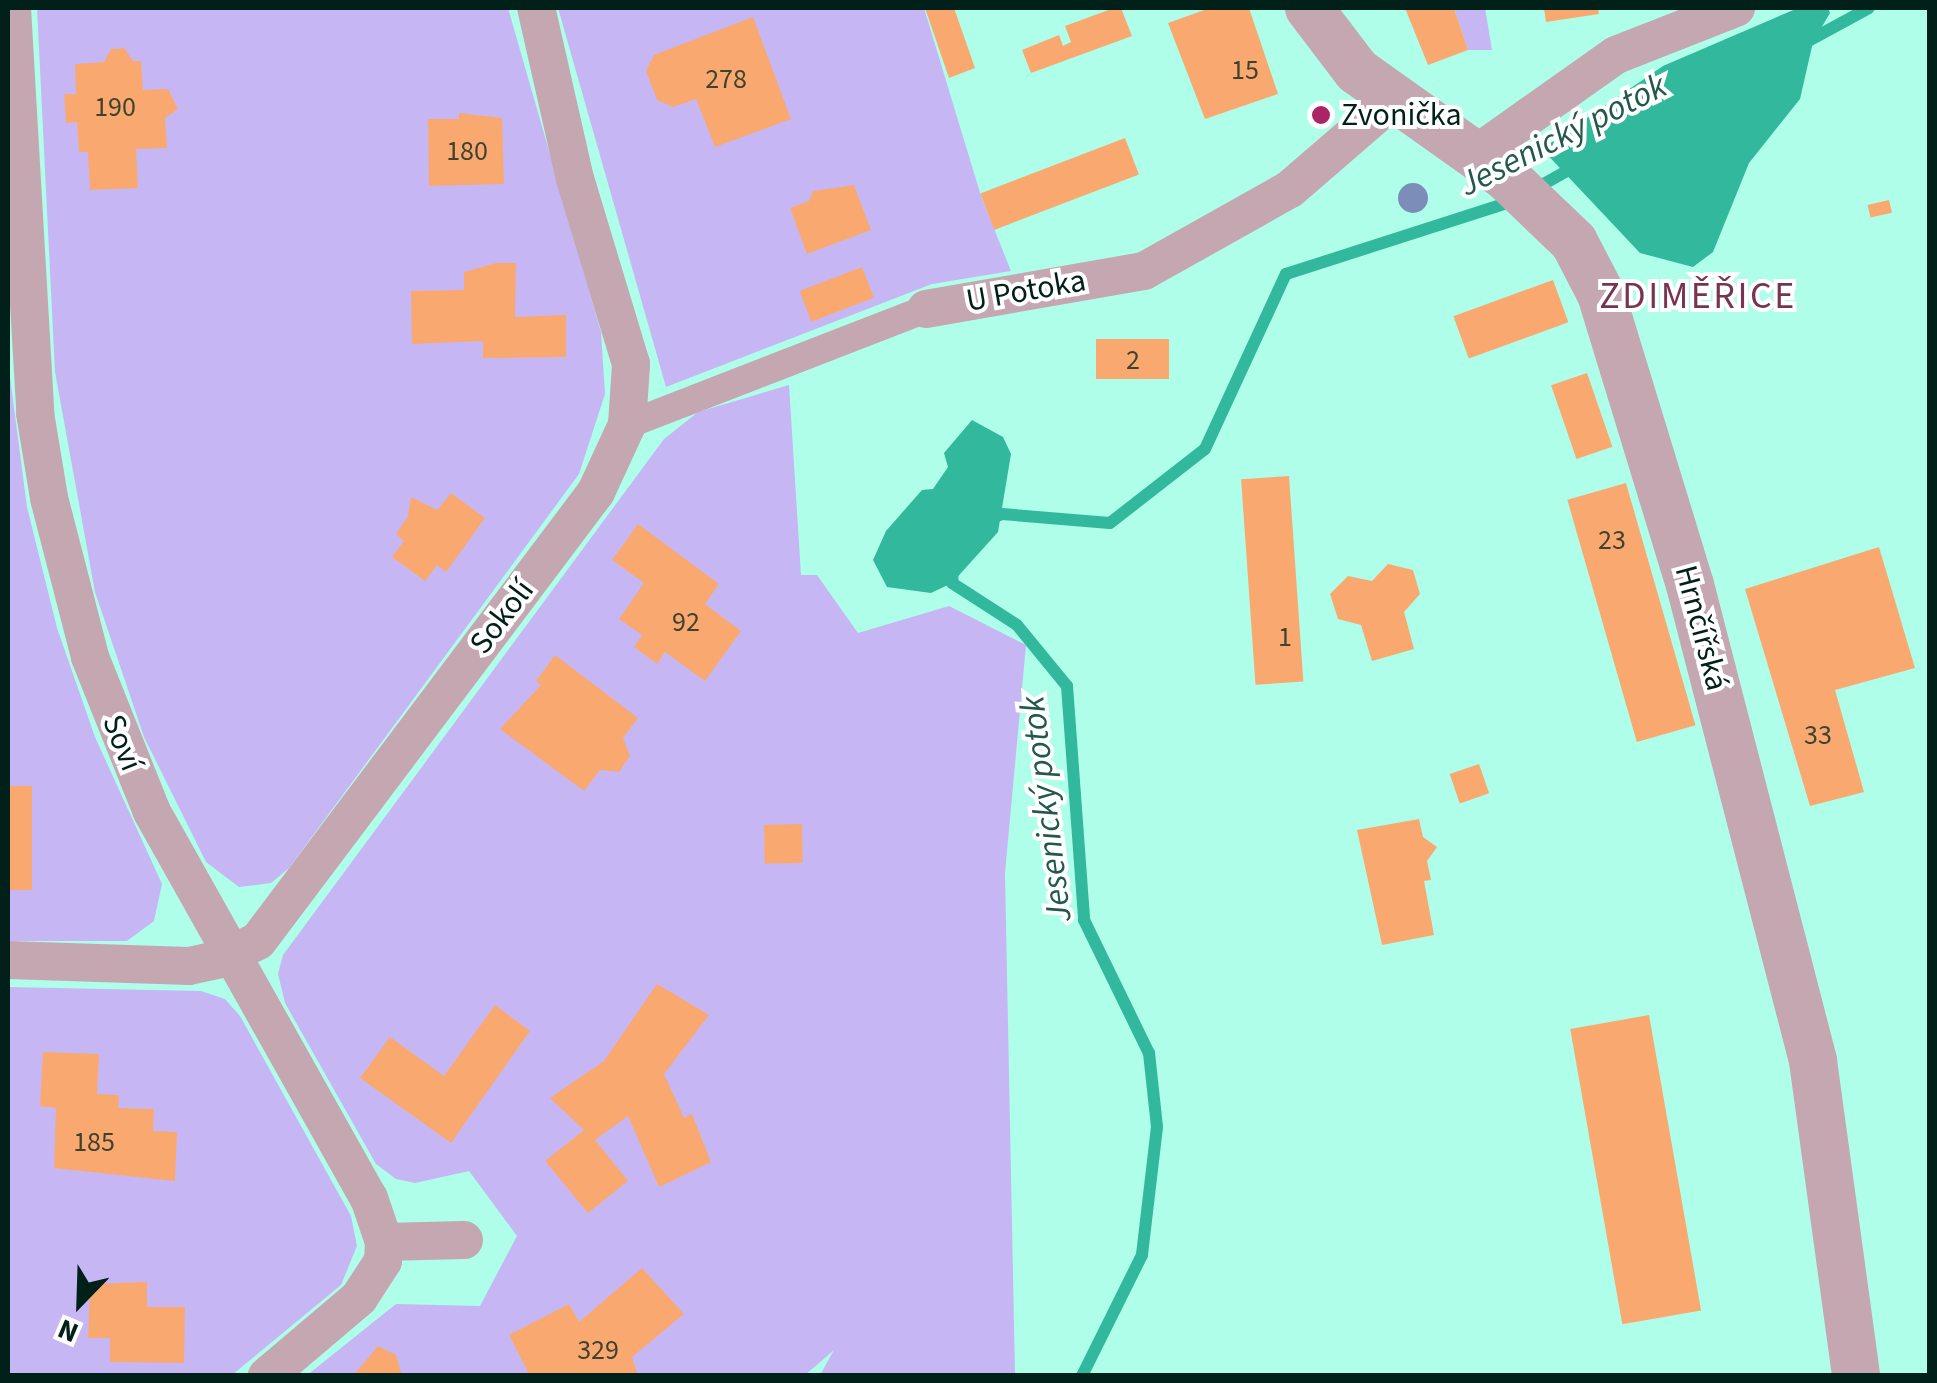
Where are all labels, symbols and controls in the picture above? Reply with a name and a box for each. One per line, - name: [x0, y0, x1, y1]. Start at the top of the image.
- house number: 15: [1231, 53, 1259, 87]
- house number: 278: [705, 62, 747, 96]
- water label: Jesenický potok: [1452, 65, 1674, 205]
- house number: 190: [94, 90, 136, 124]
- place label: Zvonička: [1341, 96, 1462, 134]
- marker: Zvonička: [1310, 104, 1332, 126]
- house number: 180: [446, 134, 488, 168]
- street label: U Potoka: [963, 262, 1089, 320]
- district label: ZDIMĚŘICE: [1599, 274, 1797, 320]
- house number: 2: [1126, 343, 1140, 377]
- house number: 23: [1598, 523, 1626, 557]
- street label: Hrnčířská: [1666, 561, 1736, 695]
- street label: Sokolí: [462, 572, 542, 662]
- house number: 92: [672, 605, 700, 639]
- house number: 1: [1278, 620, 1292, 654]
- water label: Jesenický potok: [1011, 694, 1081, 924]
- street label: Soví: [93, 709, 151, 777]
- house number: 33: [1804, 718, 1832, 752]
- house number: 185: [73, 1125, 115, 1159]
- north arrow: [30, 1253, 130, 1353]
- text: N: [52, 1309, 85, 1353]
- house number: 329: [577, 1333, 619, 1367]

